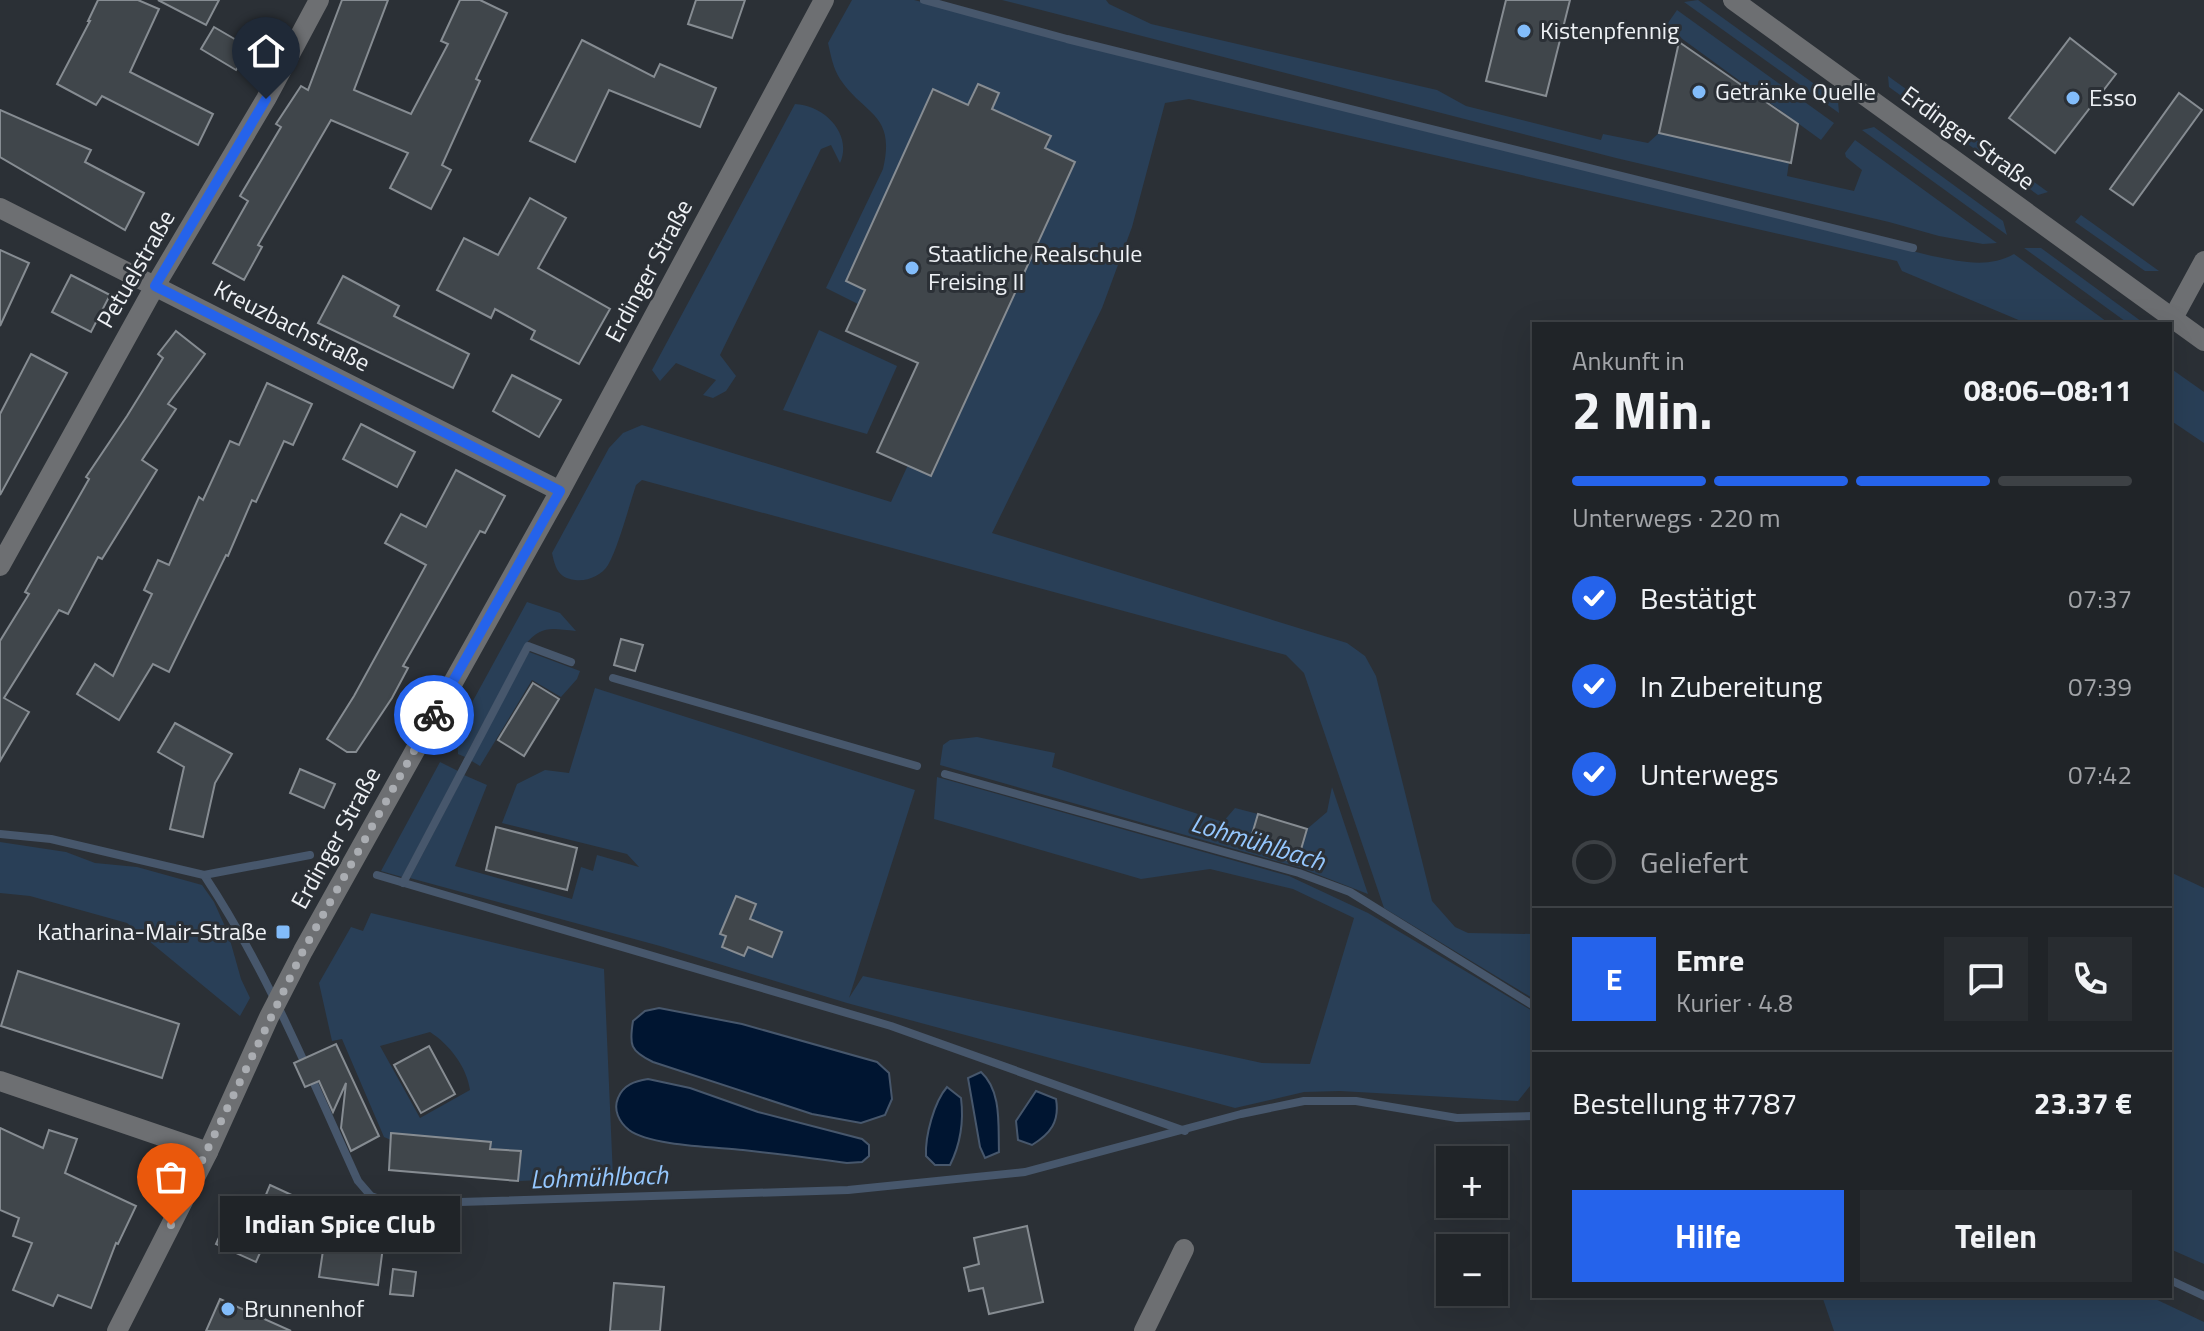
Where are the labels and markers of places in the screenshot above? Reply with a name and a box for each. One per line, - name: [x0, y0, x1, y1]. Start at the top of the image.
- place label: Kistenpfennig: [1540, 12, 1679, 48]
- pin: [232, 17, 300, 99]
- marker: Kistenpfennig: [1515, 22, 1533, 40]
- place label: Getränke Quelle: [1715, 73, 1876, 109]
- place label: Esso: [2089, 79, 2137, 115]
- marker: Getränke Quelle: [1690, 83, 1708, 101]
- marker: Esso: [2064, 89, 2082, 107]
- place label: Staatliche Realschule Freising II: [928, 235, 1142, 299]
- marker: Staatliche Realschule Freising II: [903, 259, 921, 277]
- place label: Katharina-Mair-Straße: [37, 913, 267, 949]
- marker: Katharina-Mair-Straße: [274, 923, 292, 941]
- pin: [137, 1143, 205, 1225]
- callout: Indian Spice Club: [219, 1197, 459, 1253]
- place label: Brunnenhof: [244, 1290, 364, 1326]
- marker: Brunnenhof: [219, 1300, 237, 1318]

